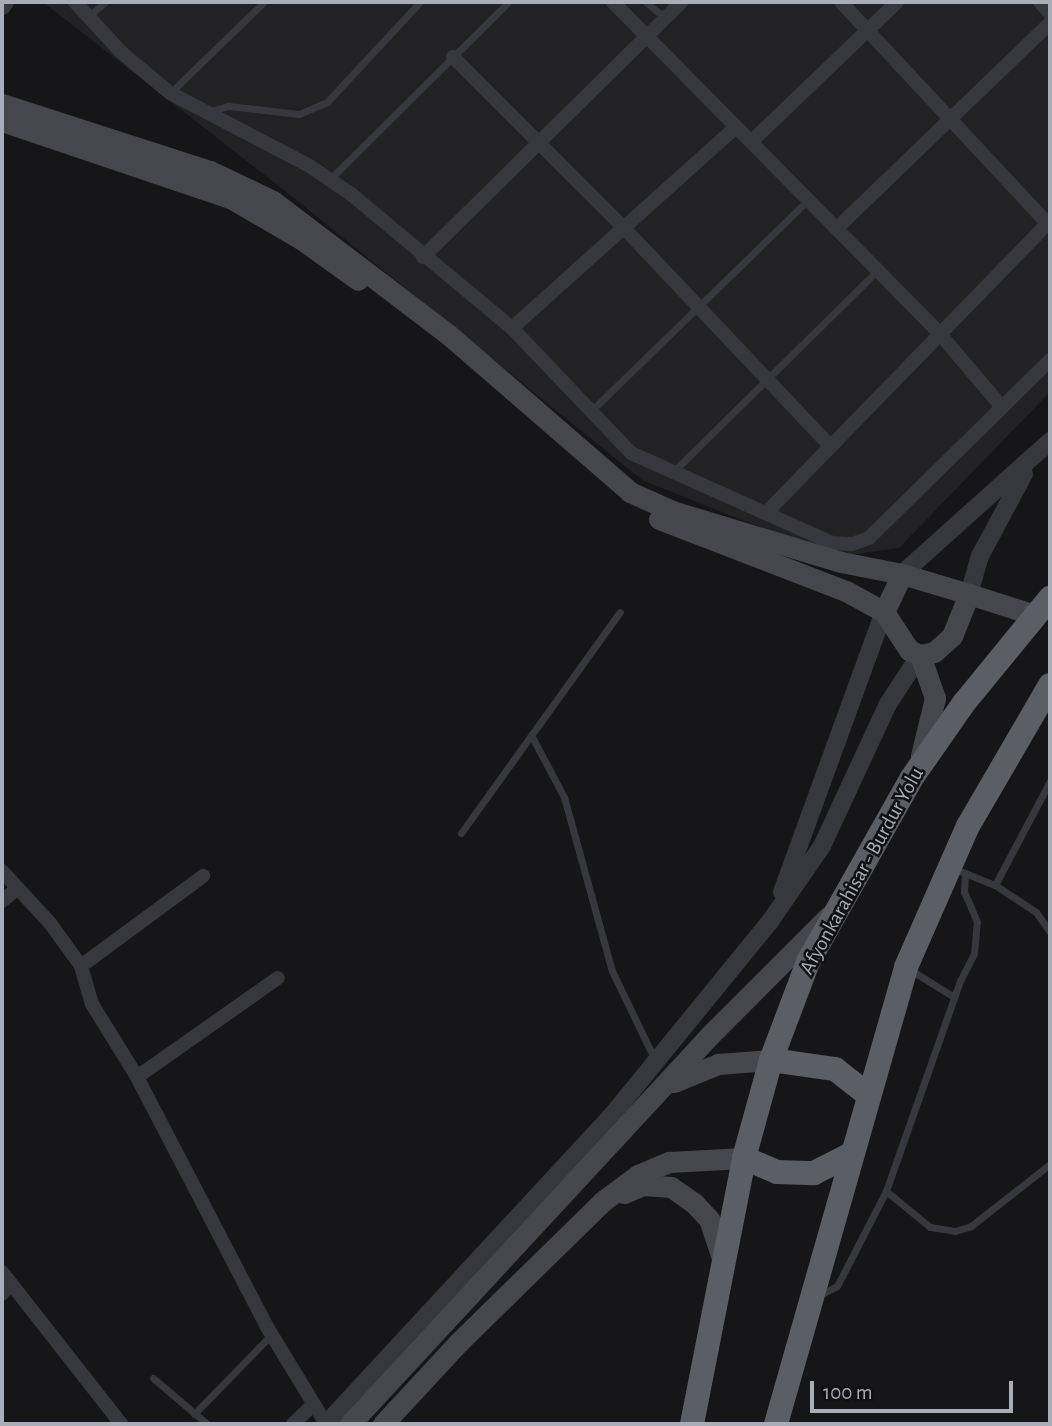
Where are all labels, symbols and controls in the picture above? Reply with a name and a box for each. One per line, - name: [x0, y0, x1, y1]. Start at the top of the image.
- street label: Afyonkarahisar - Burdur Yolu: [795, 763, 929, 979]
- scale bar: [814, 1366, 1017, 1410]
- text: 100 m: [823, 1382, 873, 1403]

